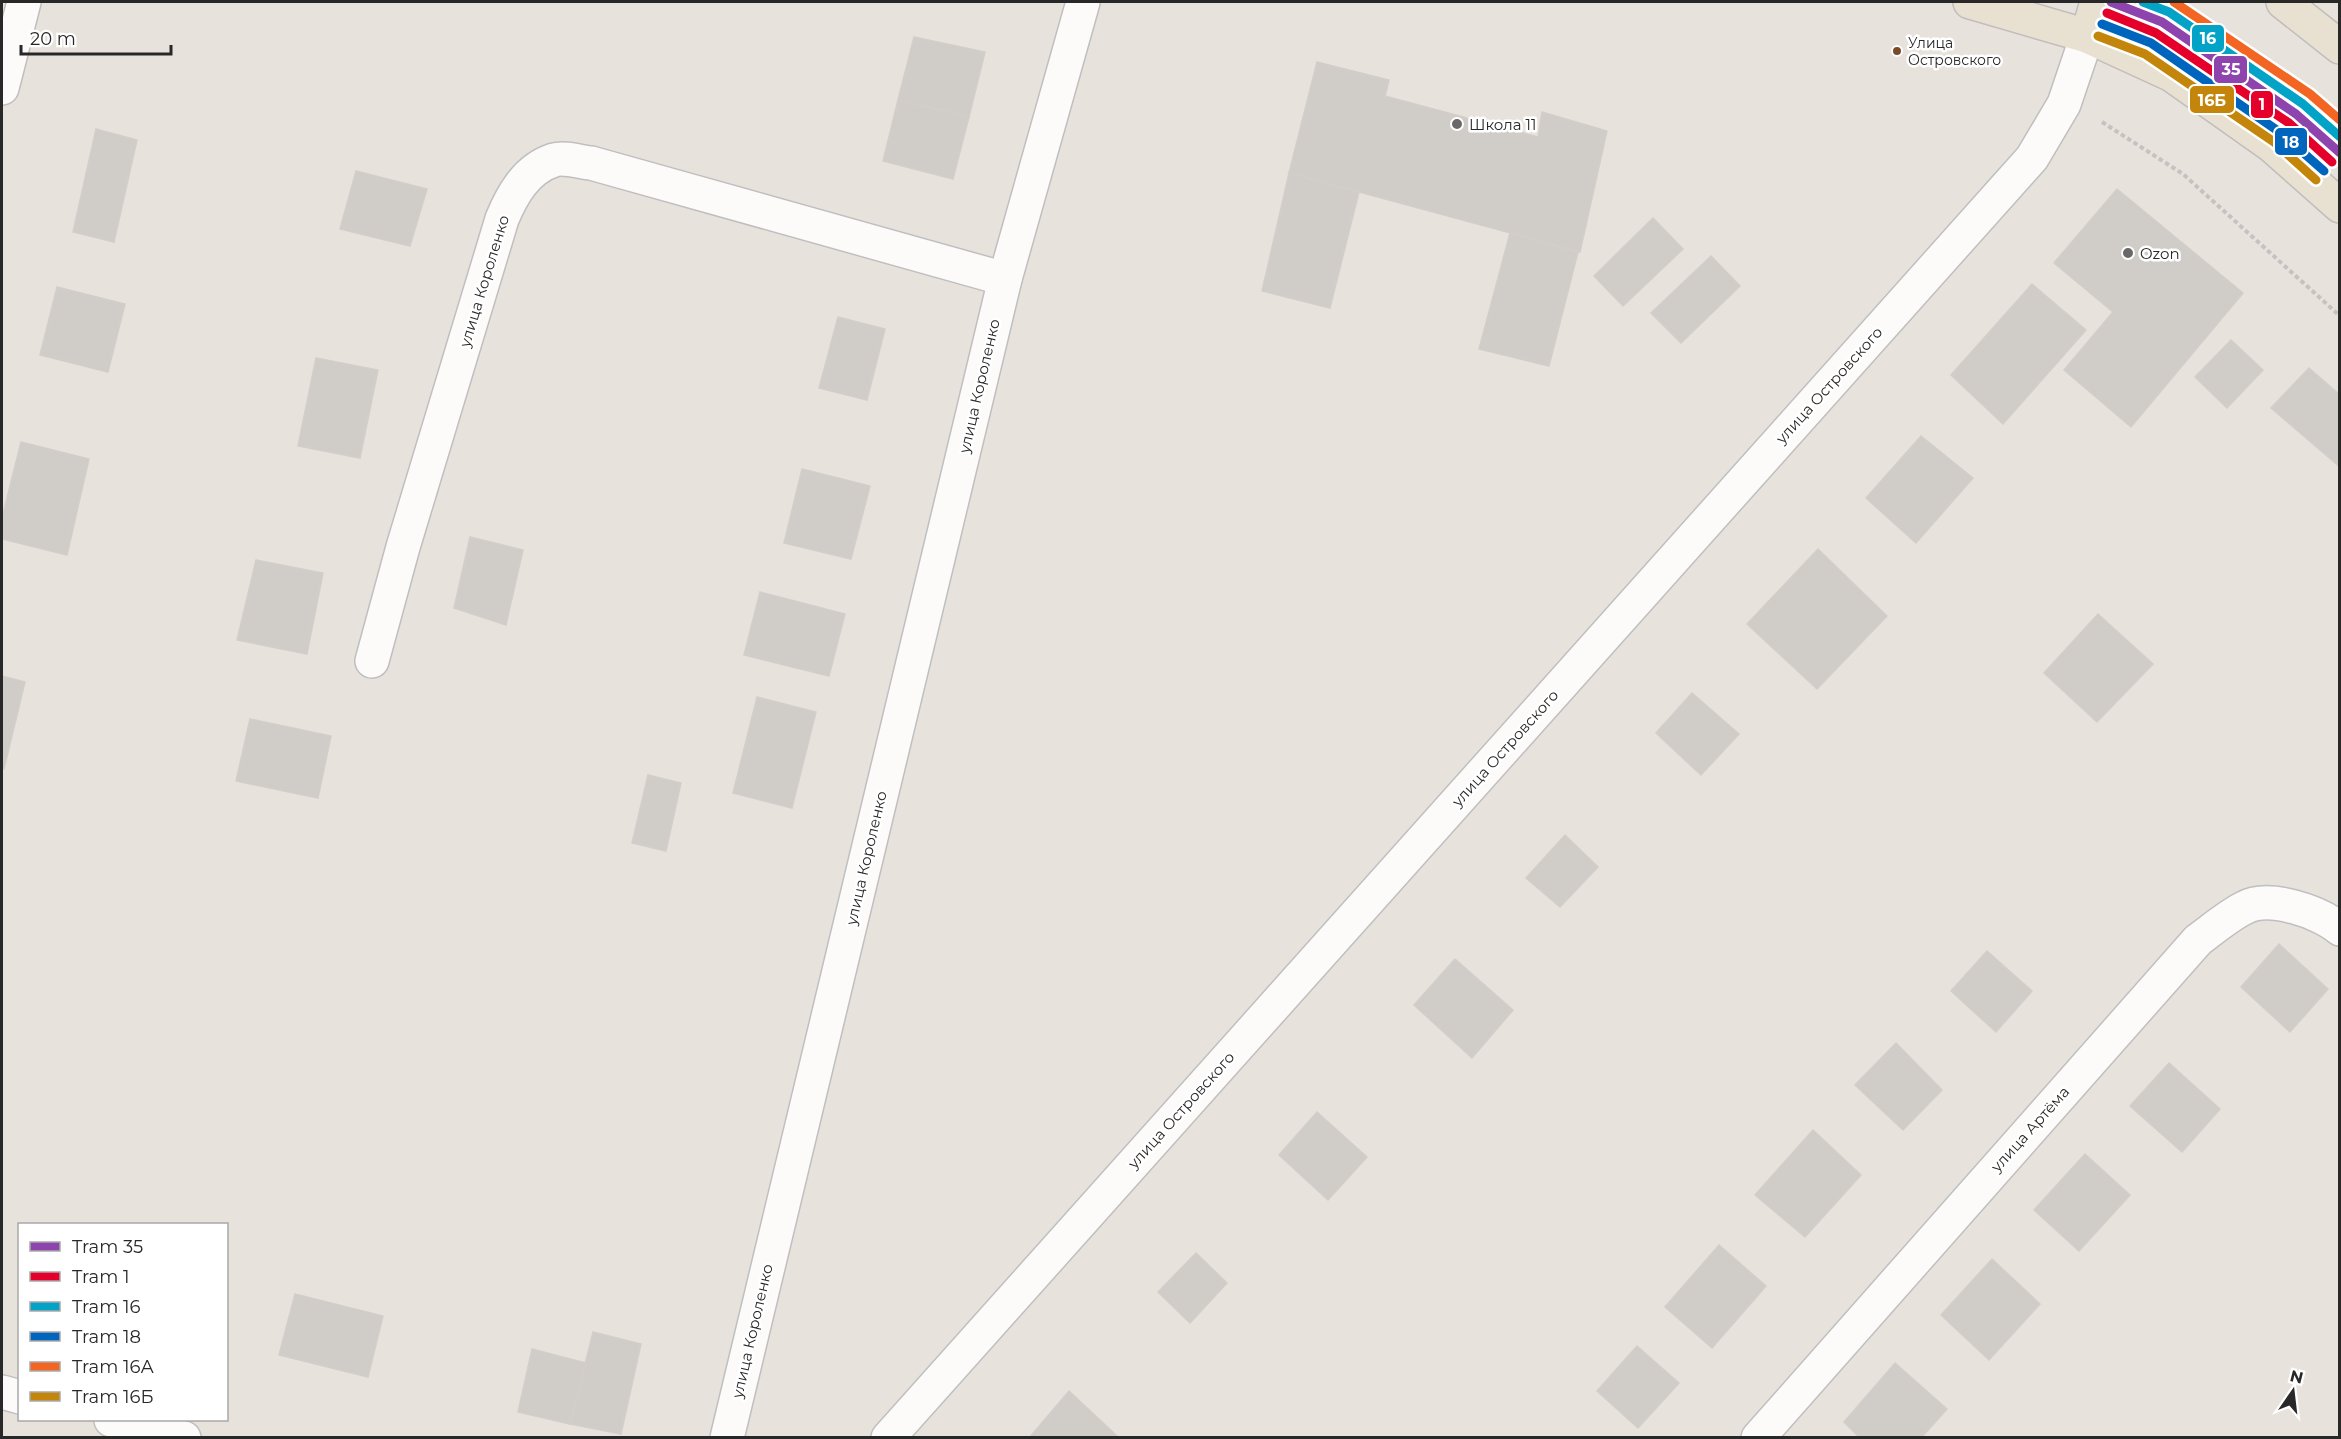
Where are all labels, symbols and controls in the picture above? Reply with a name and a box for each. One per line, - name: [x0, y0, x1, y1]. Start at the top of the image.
- scale bar: [21, 18, 171, 56]
- line badge: 16: [2191, 24, 2225, 53]
- text: 20 m: [30, 28, 76, 50]
- text: 16: [2200, 29, 2216, 48]
- place label: Улица Островского: [1908, 34, 2001, 69]
- marker: Улица Островского: [1891, 45, 1903, 57]
- line badge: 35: [2213, 55, 2248, 84]
- text: 35: [2221, 60, 2241, 79]
- line badge: 16Б: [2189, 85, 2235, 114]
- line badge: 1: [2250, 90, 2274, 119]
- text: 16Б: [2198, 91, 2226, 110]
- text: 1: [2259, 95, 2265, 114]
- place label: Школа 11: [1469, 115, 1536, 134]
- marker: Школа 11: [1450, 117, 1464, 131]
- line badge: 18: [2274, 127, 2308, 156]
- text: 18: [2283, 133, 2299, 152]
- street label: улица Короленко: [455, 213, 513, 350]
- place label: Ozon: [2140, 244, 2180, 263]
- marker: Ozon: [2121, 246, 2135, 260]
- street label: улица Короленко: [954, 317, 1004, 456]
- street label: улица Островского: [1771, 323, 1886, 448]
- street label: улица Островского: [1447, 686, 1562, 811]
- street label: улица Короленко: [841, 789, 891, 928]
- street label: улица Островского: [1123, 1048, 1238, 1173]
- street label: улица Артёма: [1986, 1082, 2073, 1176]
- legend: [18, 1223, 228, 1421]
- text: Tram 35: [72, 1236, 143, 1258]
- street label: улица Короленко: [727, 1262, 777, 1401]
- text: Tram 1: [72, 1266, 130, 1288]
- text: Tram 16: [72, 1296, 140, 1318]
- text: Tram 18: [72, 1326, 141, 1348]
- text: Tram 16А: [72, 1356, 154, 1378]
- north arrow: [2263, 1361, 2323, 1421]
- text: N: [2288, 1366, 2305, 1388]
- text: Tram 16Б: [72, 1386, 154, 1408]

